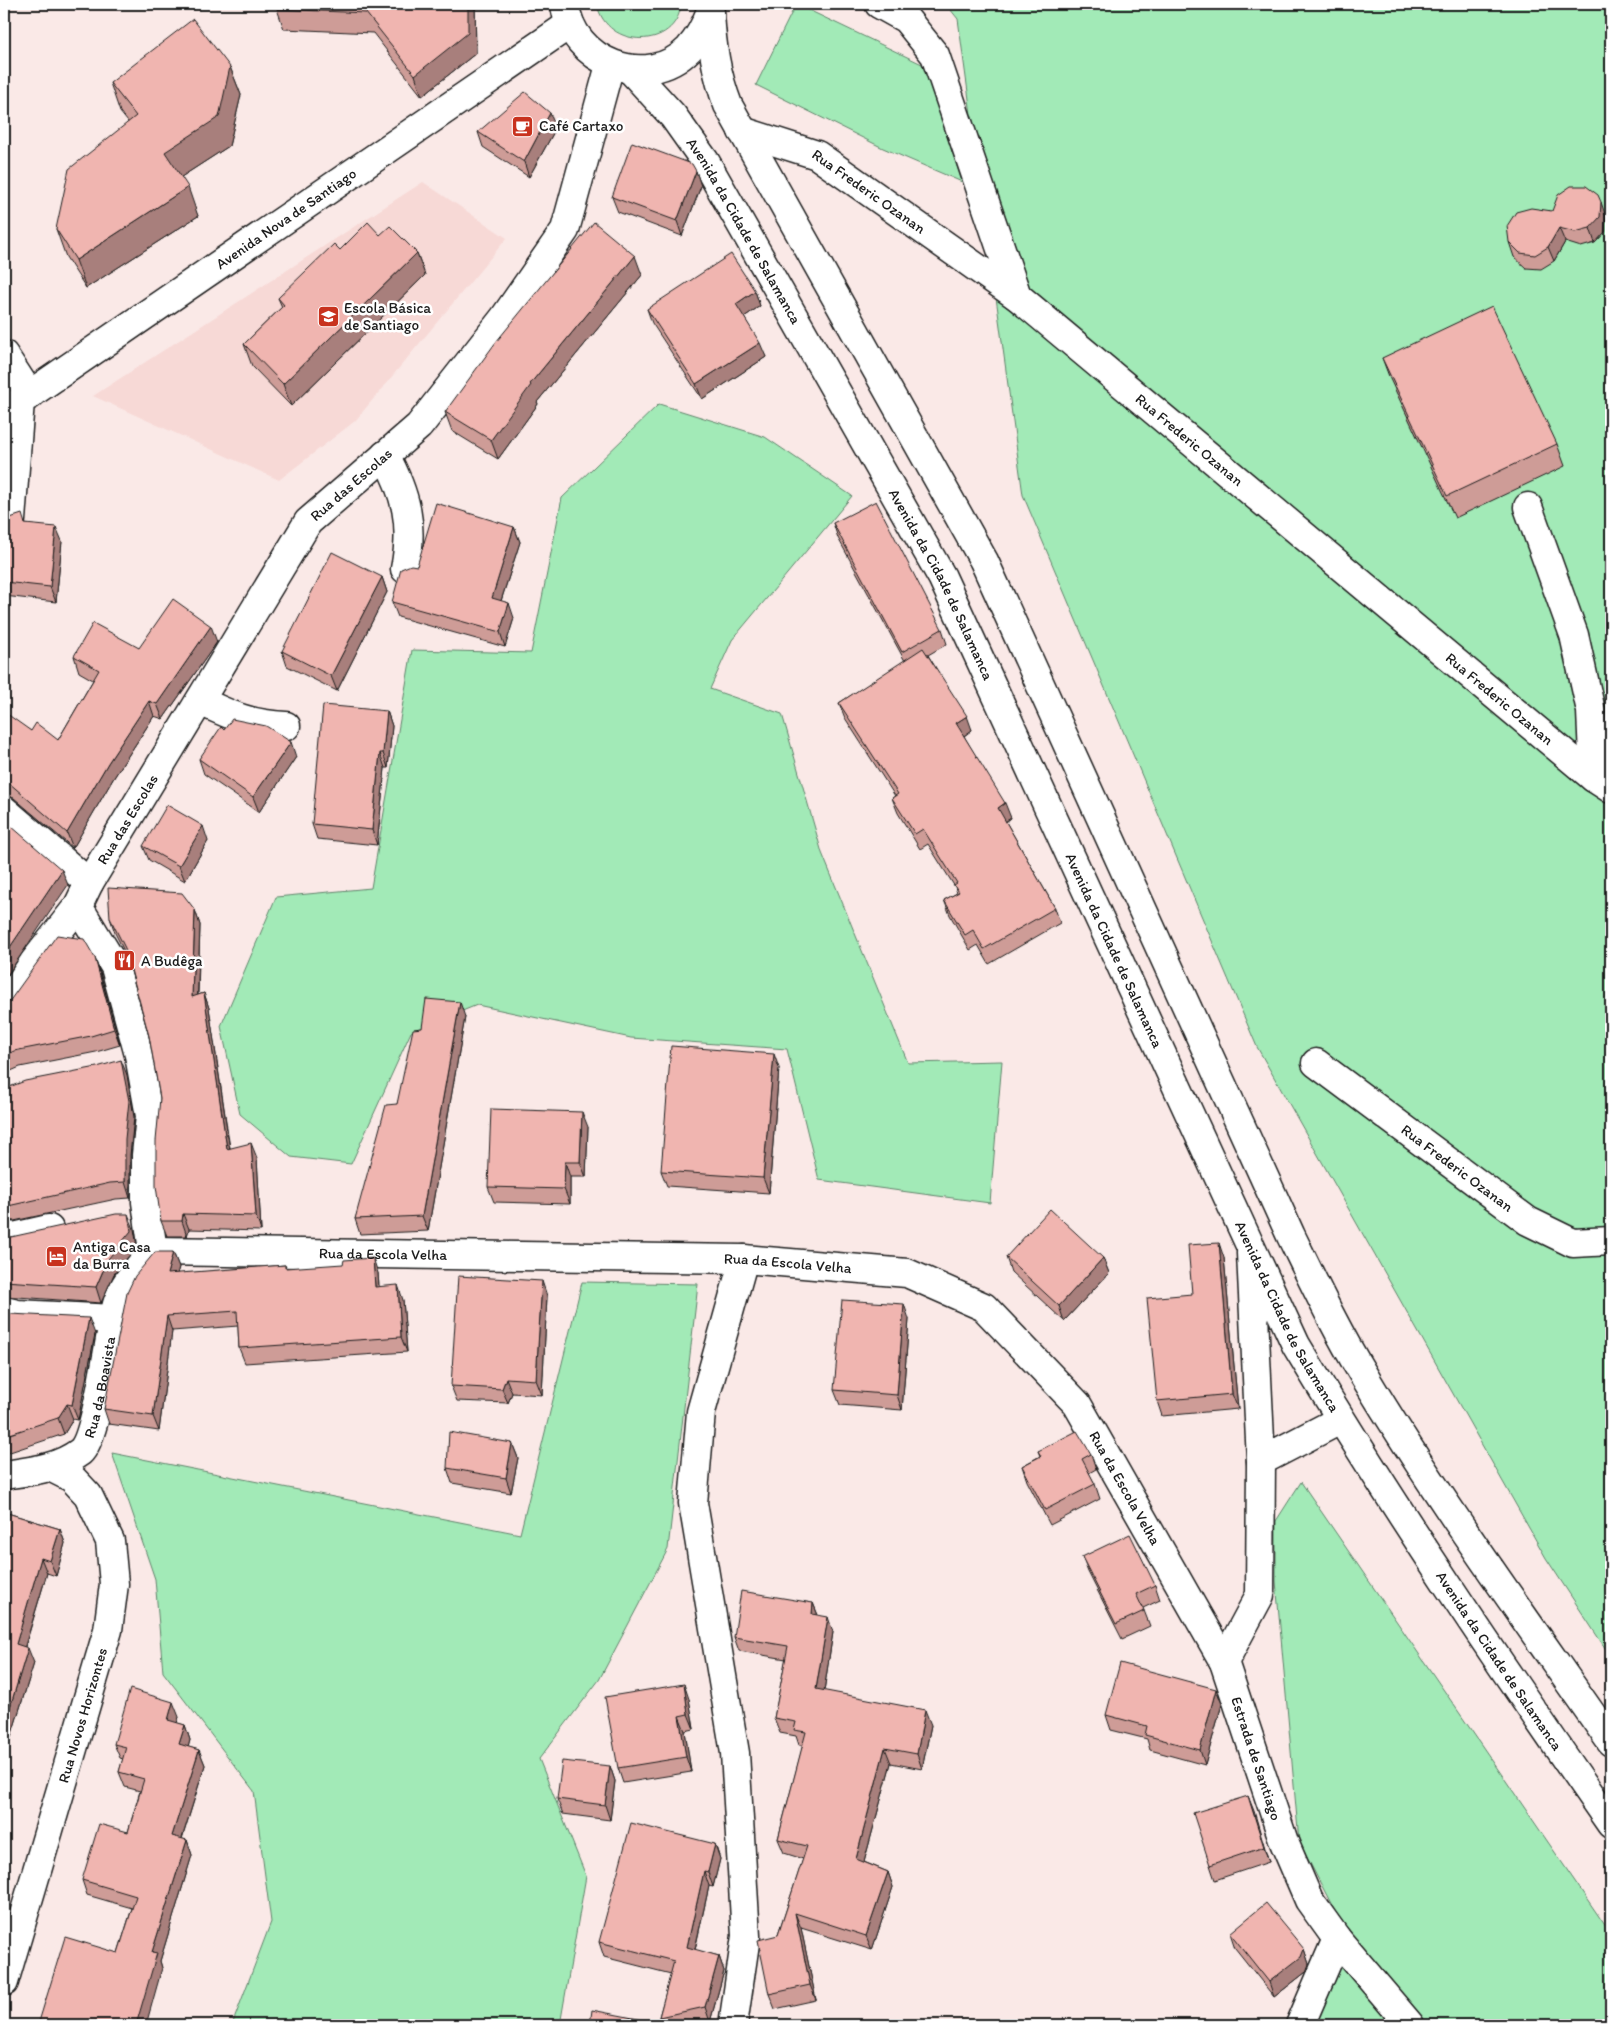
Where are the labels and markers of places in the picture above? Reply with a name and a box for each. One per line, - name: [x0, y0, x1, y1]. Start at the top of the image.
- cafe icon: Café Cartaxo: [511, 114, 535, 138]
- place label: Café Cartaxo: [539, 117, 623, 135]
- place label: Escola Básica de Santiago: [344, 299, 431, 334]
- school or university icon: Escola Básica de Santiago: [316, 305, 340, 329]
- restaurant icon: A Budêga: [113, 949, 137, 973]
- place label: A Budêga: [141, 952, 203, 970]
- place label: Antiga Casa da Burra: [73, 1238, 151, 1273]
- hotel icon: Antiga Casa da Burra: [45, 1244, 69, 1268]

